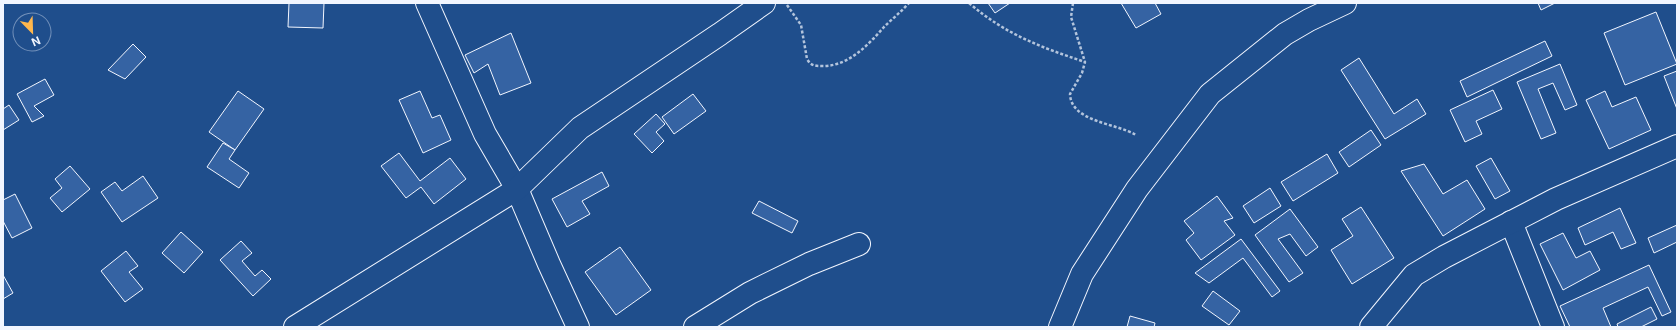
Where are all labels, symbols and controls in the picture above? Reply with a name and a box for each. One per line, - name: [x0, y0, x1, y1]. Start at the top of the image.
- north arrow: [12, 12, 52, 52]
- text: N: [29, 33, 43, 49]

